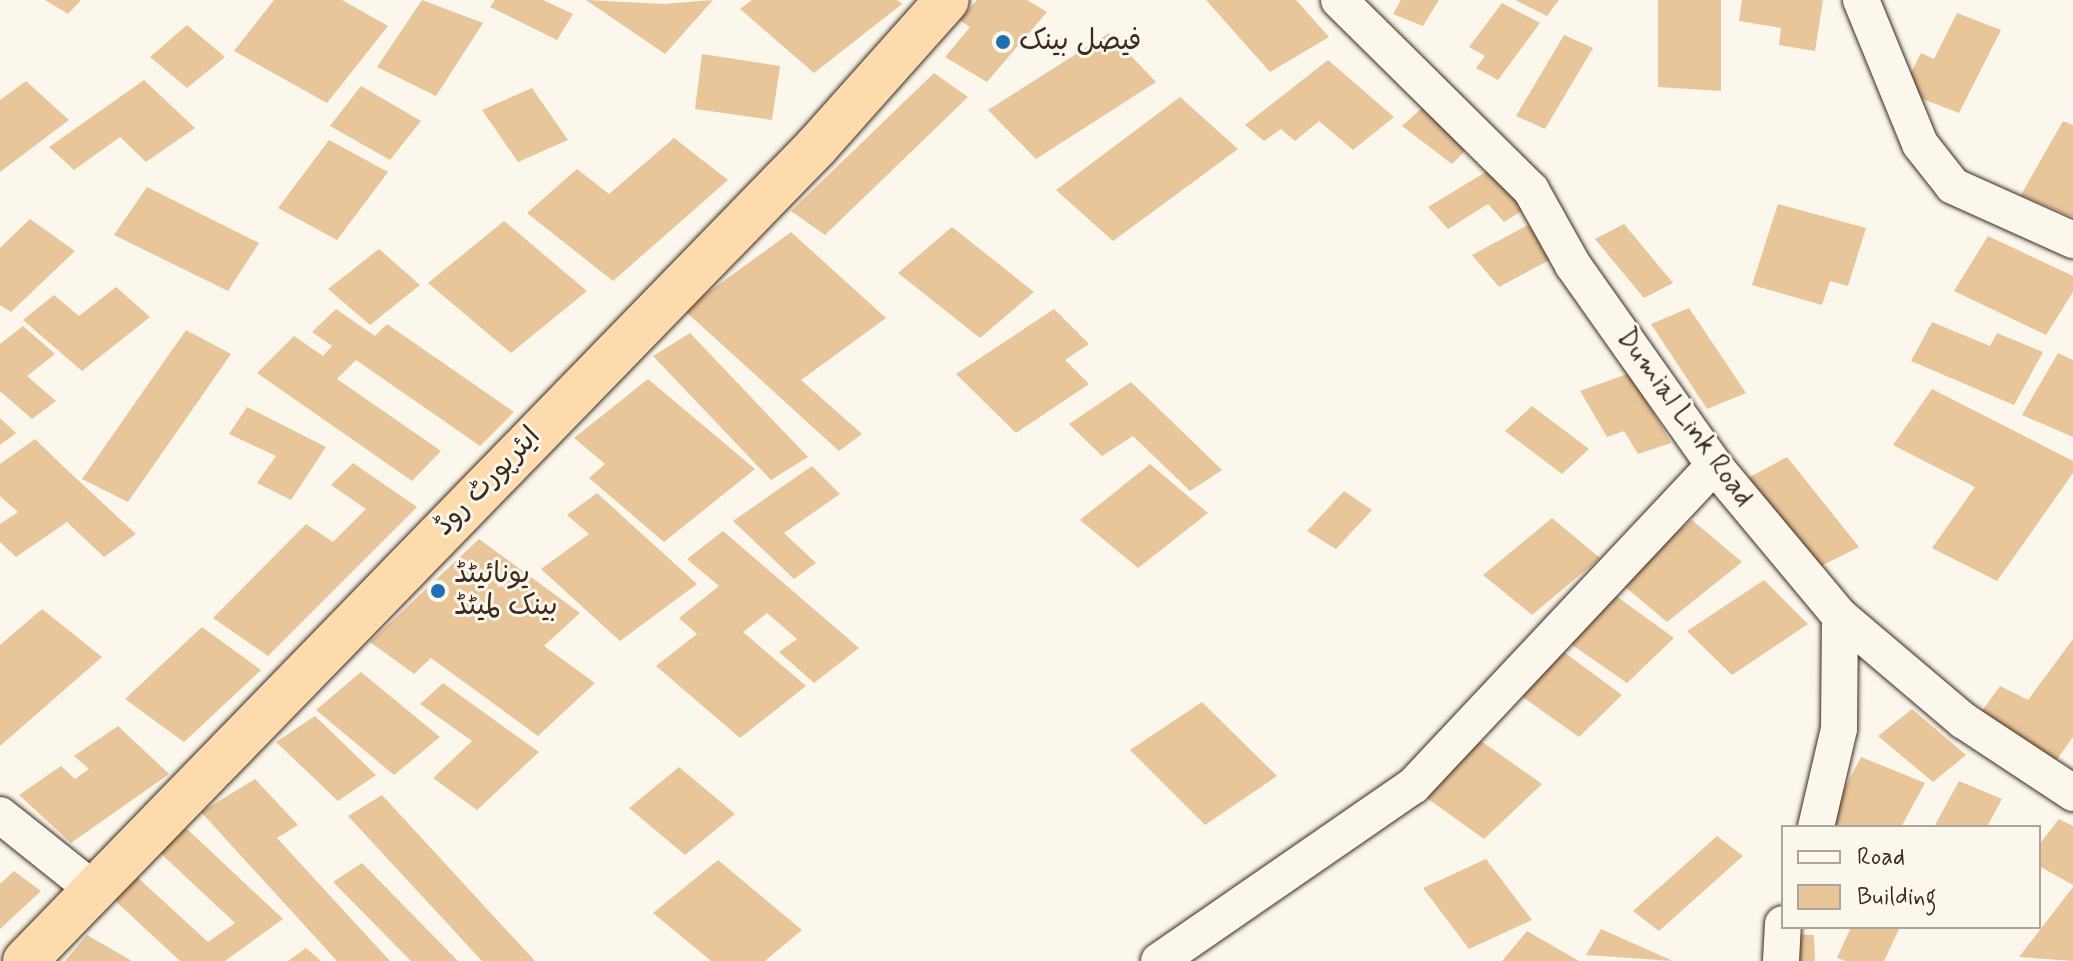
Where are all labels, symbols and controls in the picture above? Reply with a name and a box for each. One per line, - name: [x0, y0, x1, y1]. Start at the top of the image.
- place label: فیصل بینک: [1019, 25, 1141, 59]
- marker: فیصل بینک: [994, 33, 1012, 51]
- street label: Dumial Link Road: [1608, 322, 1760, 514]
- street label: ایئرپورٹ روڈ: [428, 421, 548, 543]
- place label: یونائیٹڈ بینک لمیٹڈ: [454, 558, 558, 624]
- marker: یونائیٹڈ بینک لمیٹڈ: [429, 582, 447, 600]
- legend: [1781, 825, 2041, 929]
- text: Road: [1857, 842, 1905, 873]
- text: Building: [1857, 882, 1937, 913]

